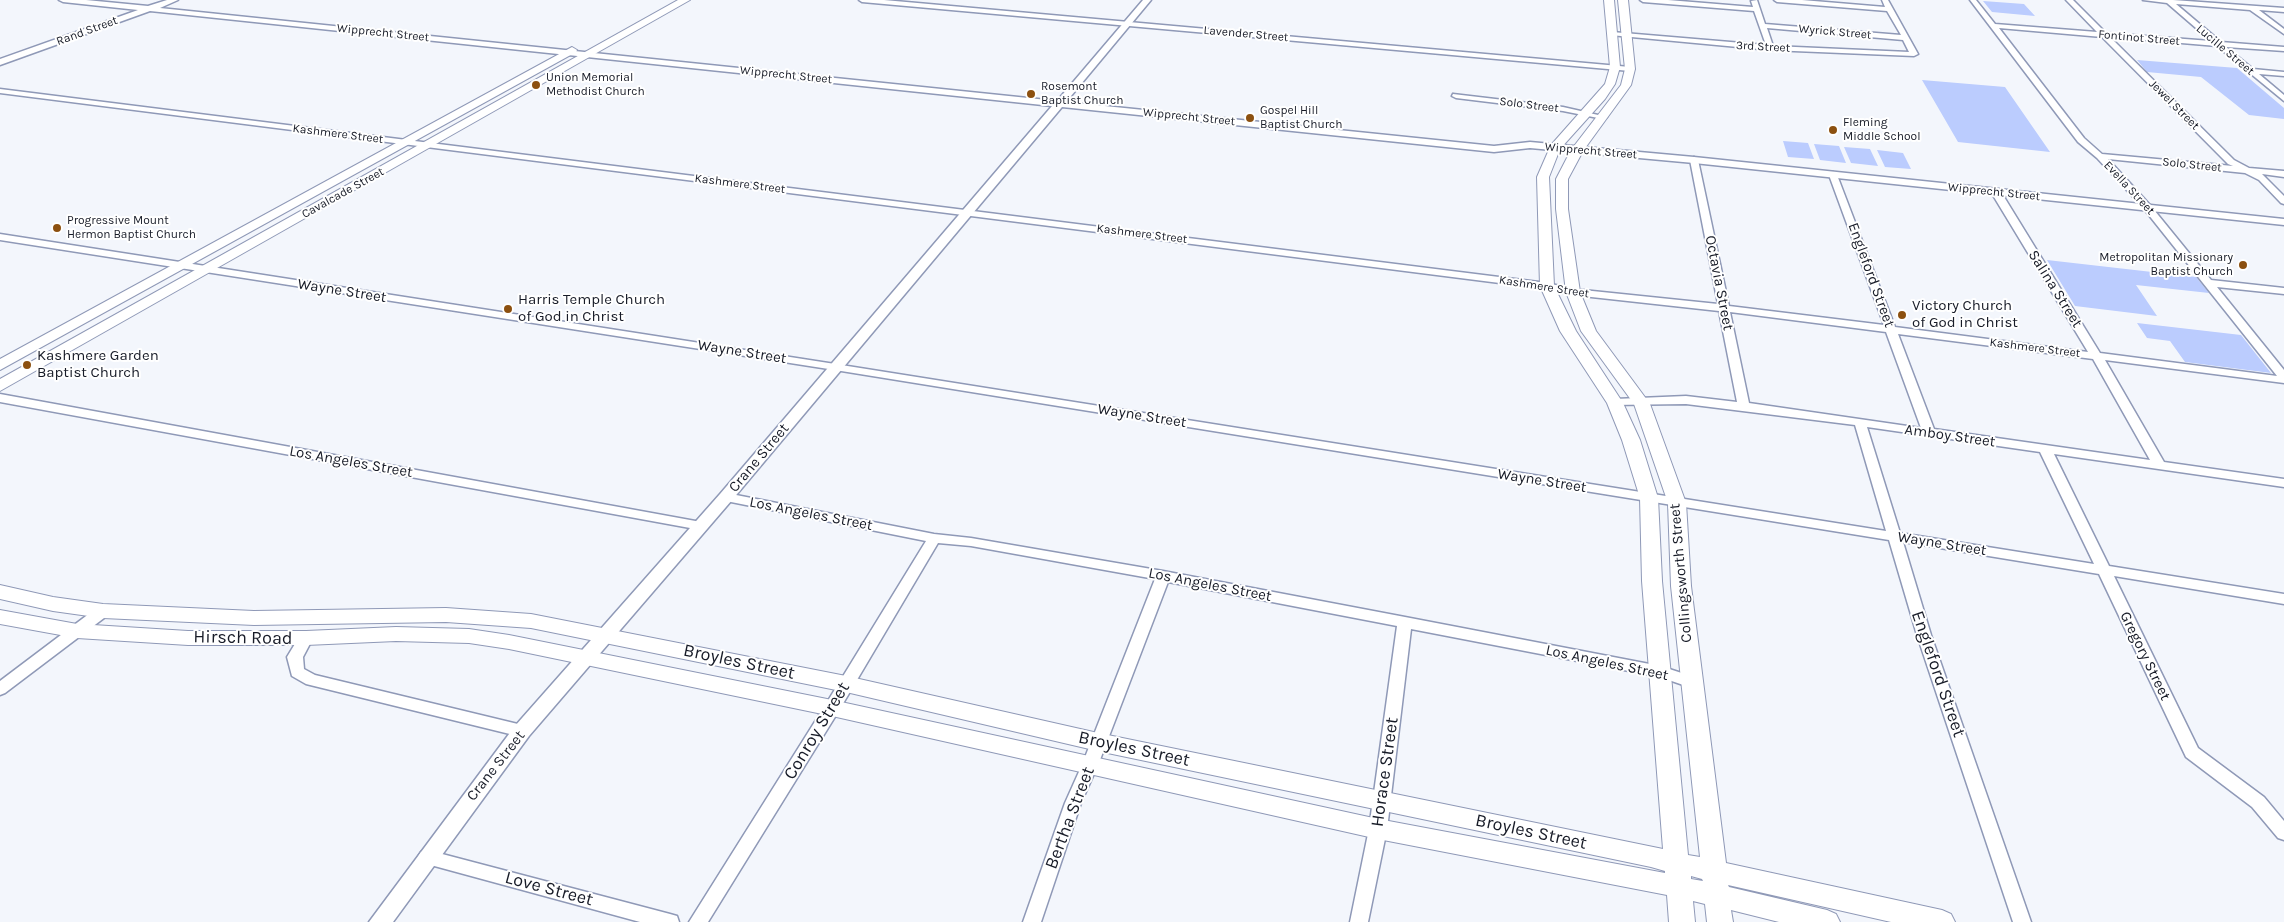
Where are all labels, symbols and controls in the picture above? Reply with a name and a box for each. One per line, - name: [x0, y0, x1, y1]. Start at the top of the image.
- street label: Rand Street: [54, 13, 120, 49]
- street label: Wipprecht Street: [336, 21, 430, 45]
- street label: Wyrick Street: [1798, 22, 1872, 42]
- street label: Lucille Street: [2193, 22, 2257, 78]
- street label: Lavender Street: [1203, 23, 1289, 45]
- street label: Fontinot Street: [2098, 27, 2180, 49]
- street label: 3rd Street: [1735, 38, 1791, 56]
- street label: Wipprecht Street: [739, 63, 833, 87]
- place label: Union Memorial Methodist Church: [546, 71, 645, 99]
- street label: Jewel Street: [2146, 77, 2202, 133]
- marker: Union Memorial Methodist Church: [530, 79, 542, 91]
- place label: Rosemont Baptist Church: [1041, 80, 1123, 108]
- marker: Rosemont Baptist Church: [1025, 88, 1037, 100]
- street label: Solo Street: [1499, 94, 1559, 116]
- place label: Gospel Hill Baptist Church: [1260, 104, 1342, 132]
- street label: Wipprecht Street: [1142, 105, 1236, 129]
- marker: Gospel Hill Baptist Church: [1244, 112, 1256, 124]
- place label: Fleming Middle School: [1843, 116, 1920, 144]
- street label: Kashmere Street: [292, 121, 384, 147]
- marker: Fleming Middle School: [1827, 124, 1839, 136]
- street label: Wipprecht Street: [1544, 140, 1638, 162]
- street label: Solo Street: [2162, 155, 2222, 175]
- street label: Evella Street: [2101, 158, 2157, 218]
- street label: Cavalcade Street: [299, 164, 387, 222]
- street label: Kashmere Street: [694, 171, 786, 197]
- street label: Wipprecht Street: [1947, 180, 2041, 204]
- place label: Progressive Mount Hermon Baptist Church: [67, 214, 196, 242]
- street label: Engleford Street: [1844, 220, 1898, 330]
- street label: Kashmere Street: [1096, 221, 1188, 247]
- marker: Progressive Mount Hermon Baptist Church: [51, 222, 63, 234]
- street label: Octavia Street: [1701, 234, 1737, 332]
- street label: Salina Street: [2024, 247, 2086, 331]
- place label: Metropolitan Missionary Baptist Church: [2099, 251, 2233, 279]
- marker: Metropolitan Missionary Baptist Church: [2237, 259, 2249, 271]
- street label: Kashmere Street: [1498, 273, 1590, 301]
- street label: Wayne Street: [296, 275, 388, 307]
- place label: Harris Temple Church of God in Christ: [518, 291, 665, 326]
- place label: Victory Church of God in Christ: [1912, 297, 2018, 332]
- marker: Harris Temple Church of God in Christ: [502, 303, 514, 315]
- marker: Victory Church of God in Christ: [1896, 309, 1908, 321]
- street label: Kashmere Street: [1989, 335, 2081, 361]
- street label: Wayne Street: [696, 336, 788, 368]
- place label: Kashmere Garden Baptist Church: [37, 347, 159, 382]
- marker: Kashmere Garden Baptist Church: [21, 359, 33, 371]
- street label: Wayne Street: [1096, 400, 1188, 432]
- street label: Crane Street: [725, 420, 793, 496]
- street label: Amboy Street: [1903, 421, 1997, 451]
- street label: Los Angeles Street: [288, 442, 414, 482]
- street label: Wayne Street: [1496, 465, 1588, 497]
- street label: Los Angeles Street: [748, 493, 874, 535]
- street label: Collingsworth Street: [1666, 503, 1696, 643]
- street label: Wayne Street: [1896, 528, 1988, 560]
- street label: Los Angeles Street: [1147, 564, 1273, 606]
- street label: Engleford Street: [1906, 608, 1970, 740]
- street label: Gregory Street: [2116, 609, 2174, 703]
- street label: Hirsch Road: [193, 626, 293, 650]
- street label: Broyles Street: [681, 640, 797, 684]
- street label: Los Angeles Street: [1544, 641, 1670, 685]
- street label: Conroy Street: [779, 678, 855, 784]
- street label: Horace Street: [1367, 716, 1403, 828]
- street label: Crane Street: [463, 727, 529, 805]
- street label: Broyles Street: [1076, 727, 1192, 771]
- street label: Bertha Street: [1041, 764, 1099, 872]
- street label: Broyles Street: [1473, 810, 1589, 854]
- street label: Love Street: [503, 867, 595, 911]

